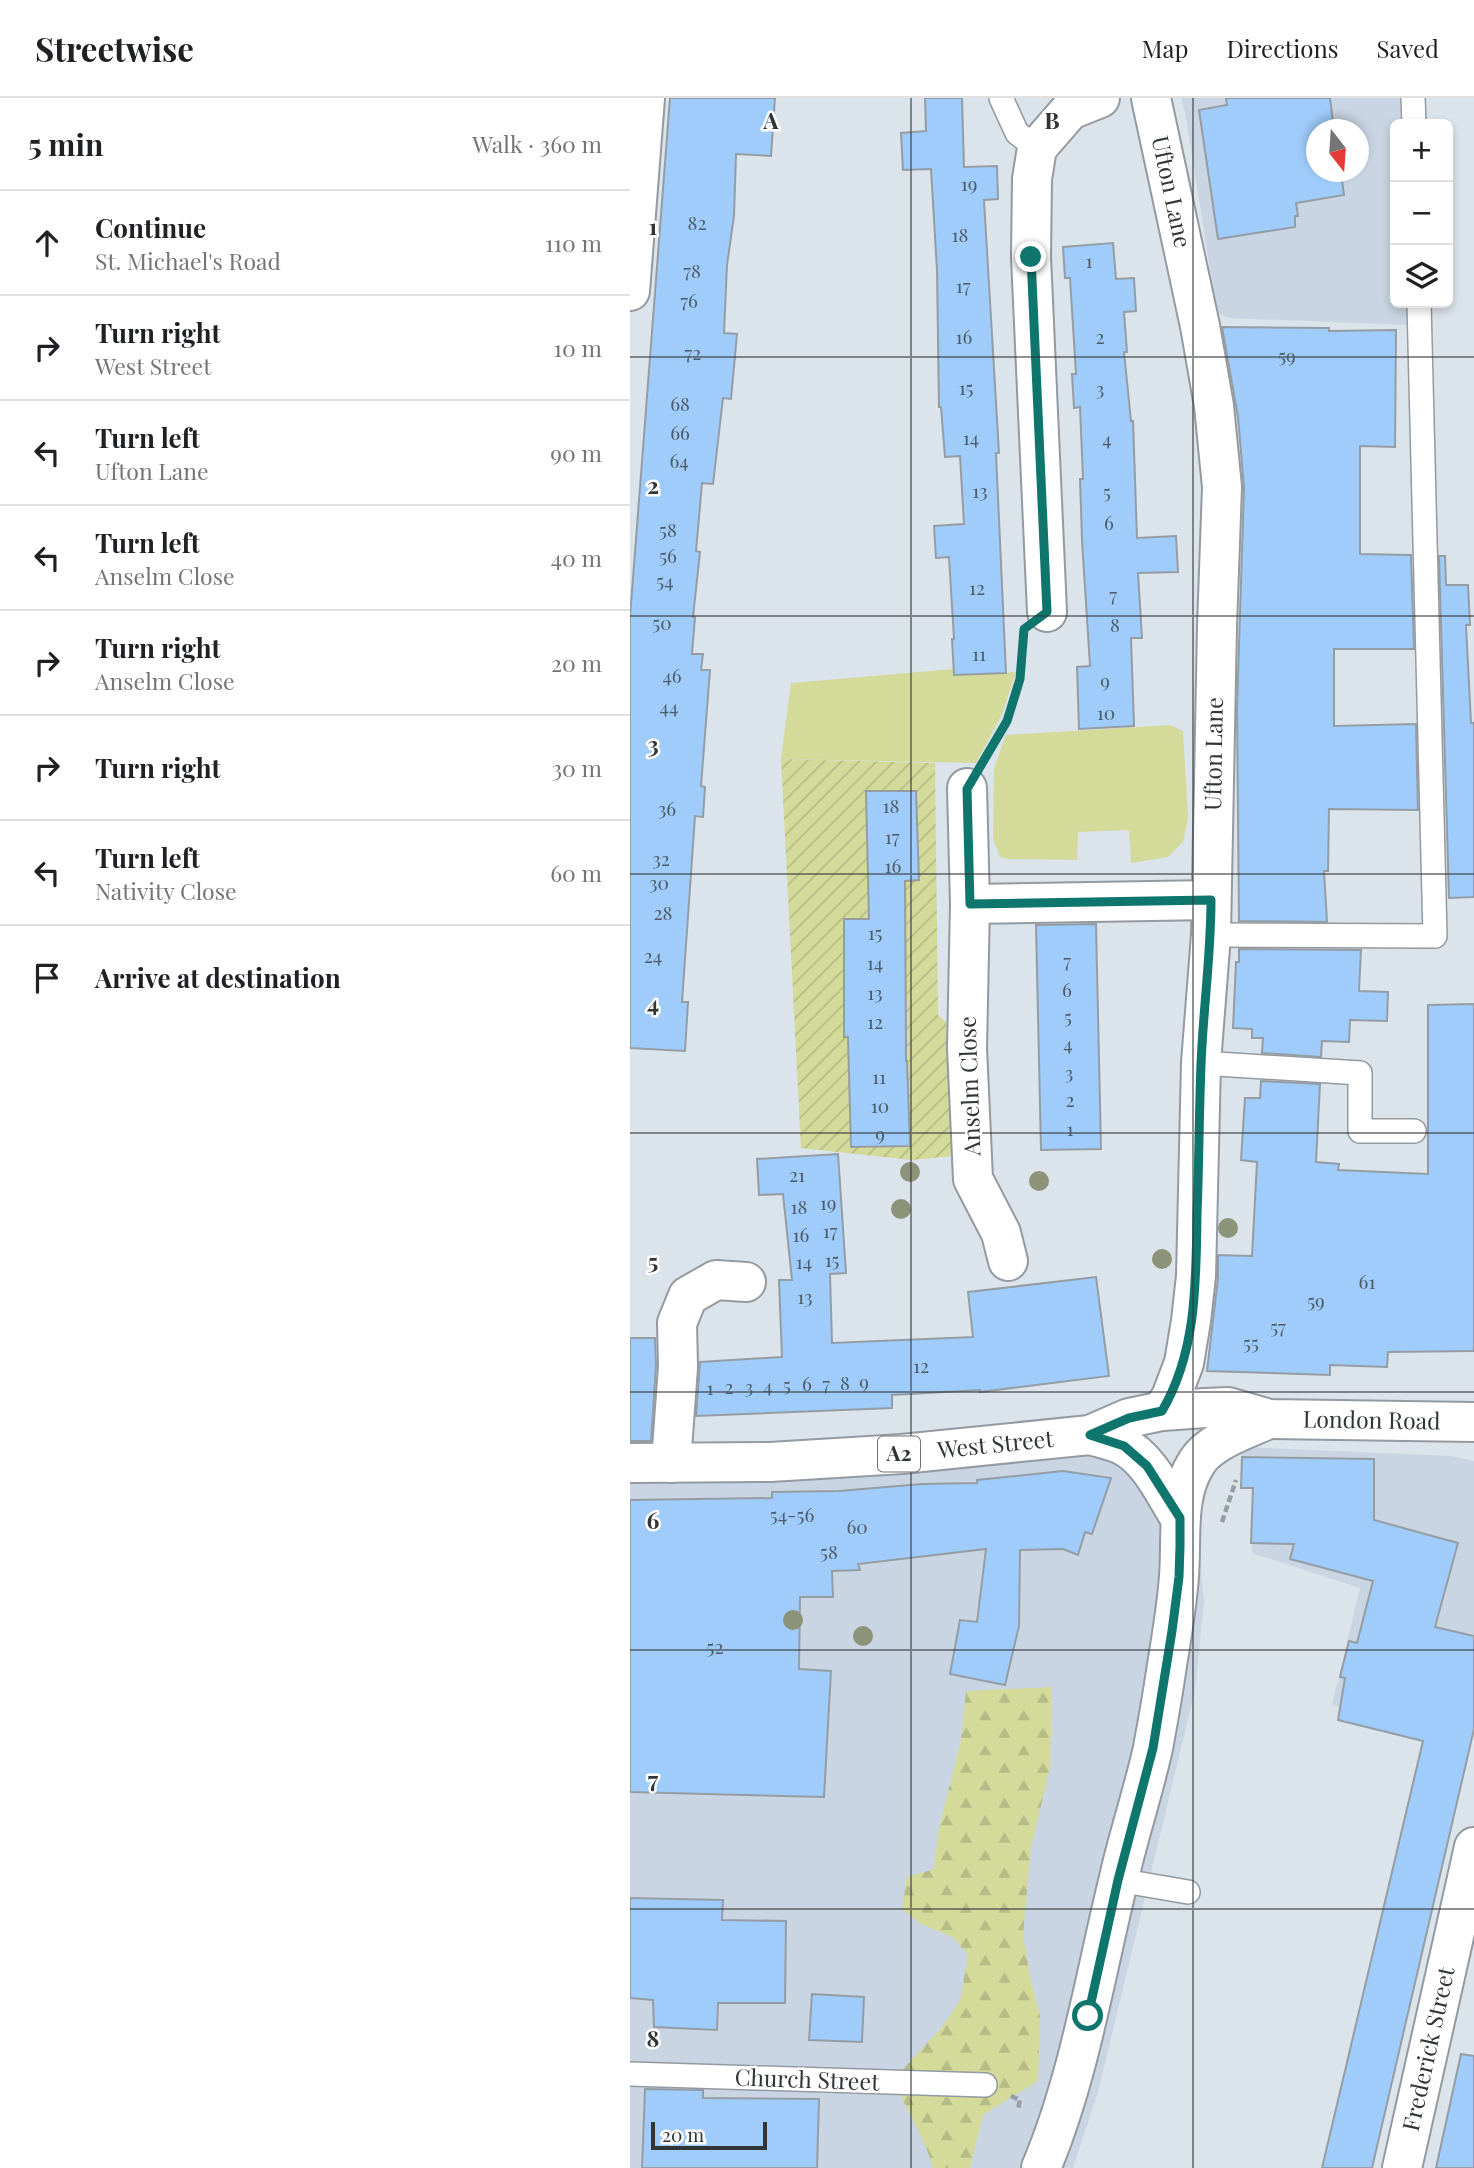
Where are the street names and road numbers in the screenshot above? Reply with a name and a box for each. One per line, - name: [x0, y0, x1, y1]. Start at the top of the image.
- street label: Ufton Lane: [1146, 133, 1200, 250]
- street label: Ufton Lane: [1196, 697, 1229, 811]
- street label: Anselm Close: [951, 1016, 986, 1157]
- street label: London Road: [1303, 1402, 1441, 1436]
- street label: West Street: [935, 1422, 1055, 1464]
- road number: A2: [878, 1436, 920, 1472]
- street label: Frederick Street: [1394, 1963, 1461, 2134]
- street label: Church Street: [734, 2060, 881, 2097]

